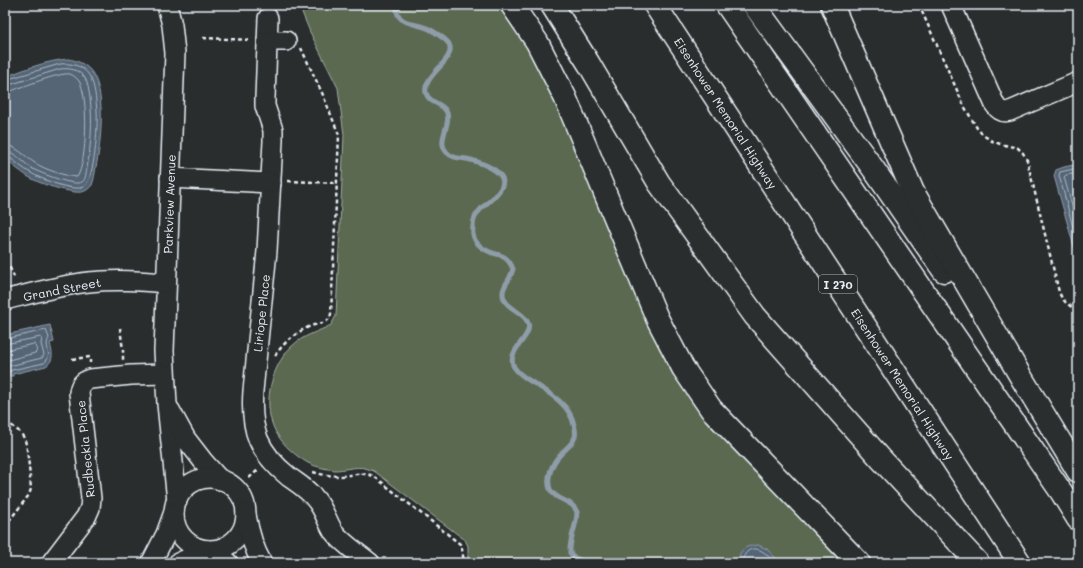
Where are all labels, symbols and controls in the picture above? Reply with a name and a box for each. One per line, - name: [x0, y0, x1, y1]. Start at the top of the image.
- street label: Eisenhower Memorial Highway: [671, 34, 781, 192]
- street label: Parkview Avenue: [159, 154, 179, 254]
- street label: Liriope Place: [249, 273, 273, 353]
- street label: Grand Street: [22, 274, 102, 304]
- road number: I 270: [819, 275, 857, 293]
- street label: Eisenhower Memorial Highway: [848, 305, 958, 463]
- street label: Rudbeckia Place: [72, 400, 98, 498]

